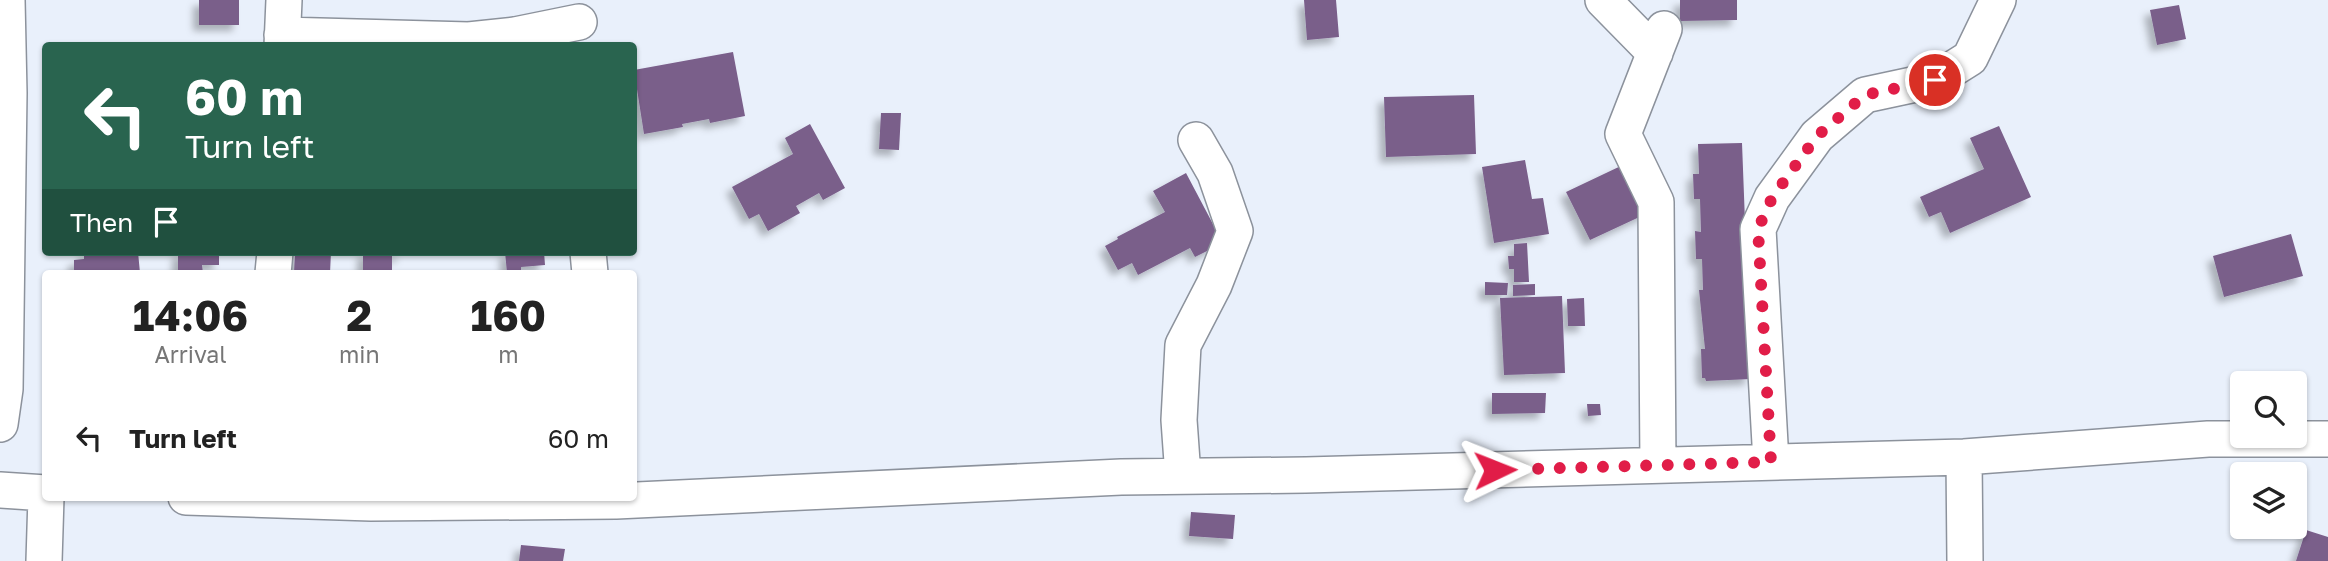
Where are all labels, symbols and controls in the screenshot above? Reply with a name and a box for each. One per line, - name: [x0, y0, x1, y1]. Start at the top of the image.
- pin: [1905, 50, 1965, 110]
- icon: arrive: [1916, 61, 1954, 99]
- text: 60 m: [185, 67, 303, 126]
- icon: left: [70, 70, 161, 161]
- text: Turn left: [185, 127, 314, 165]
- icon: arrive: [147, 203, 185, 241]
- text: Then: [70, 207, 133, 238]
- text: 14:06: [133, 290, 248, 340]
- text: 2: [347, 290, 372, 340]
- text: 160: [471, 290, 546, 340]
- text: Arrival: [154, 340, 227, 368]
- text: min: [339, 340, 380, 368]
- text: m: [498, 340, 518, 368]
- map controls: [2230, 371, 2307, 539]
- button: search: [2230, 371, 2307, 448]
- icon: left: [70, 419, 108, 457]
- text: Turn left: [129, 423, 237, 454]
- text: 60 m: [548, 423, 609, 454]
- position arrow: [1458, 433, 1532, 507]
- button: layers: [2230, 462, 2307, 539]

